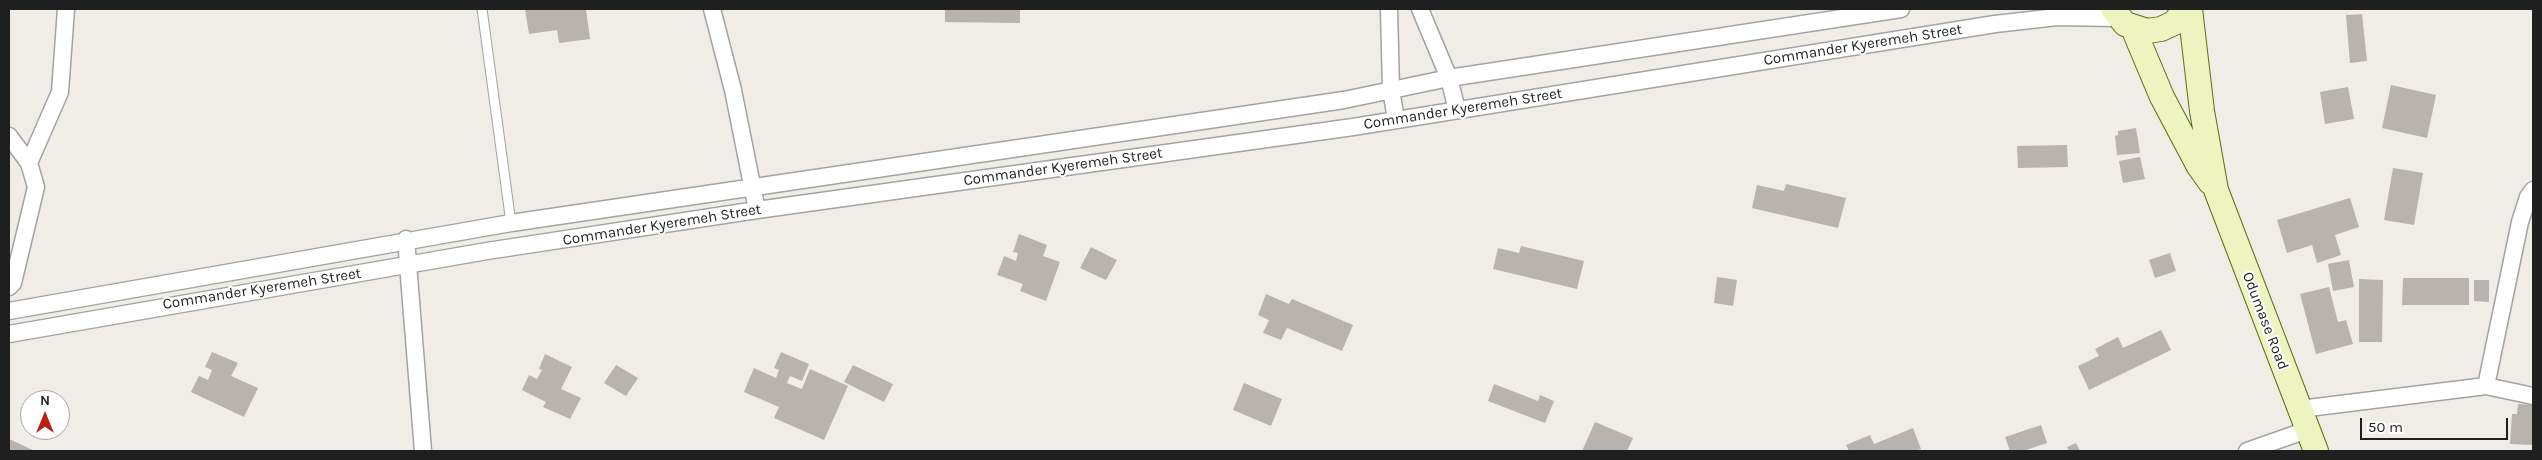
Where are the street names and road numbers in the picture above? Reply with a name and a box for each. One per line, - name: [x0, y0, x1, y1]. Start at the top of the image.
- street label: Commander Kyeremeh Street: [1762, 20, 1964, 70]
- street label: Commander Kyeremeh Street: [1362, 84, 1564, 134]
- street label: Commander Kyeremeh Street: [962, 144, 1164, 190]
- street label: Commander Kyeremeh Street: [561, 200, 763, 250]
- street label: Commander Kyeremeh Street: [161, 264, 363, 314]
- street label: Odumase Road: [2238, 269, 2292, 373]

